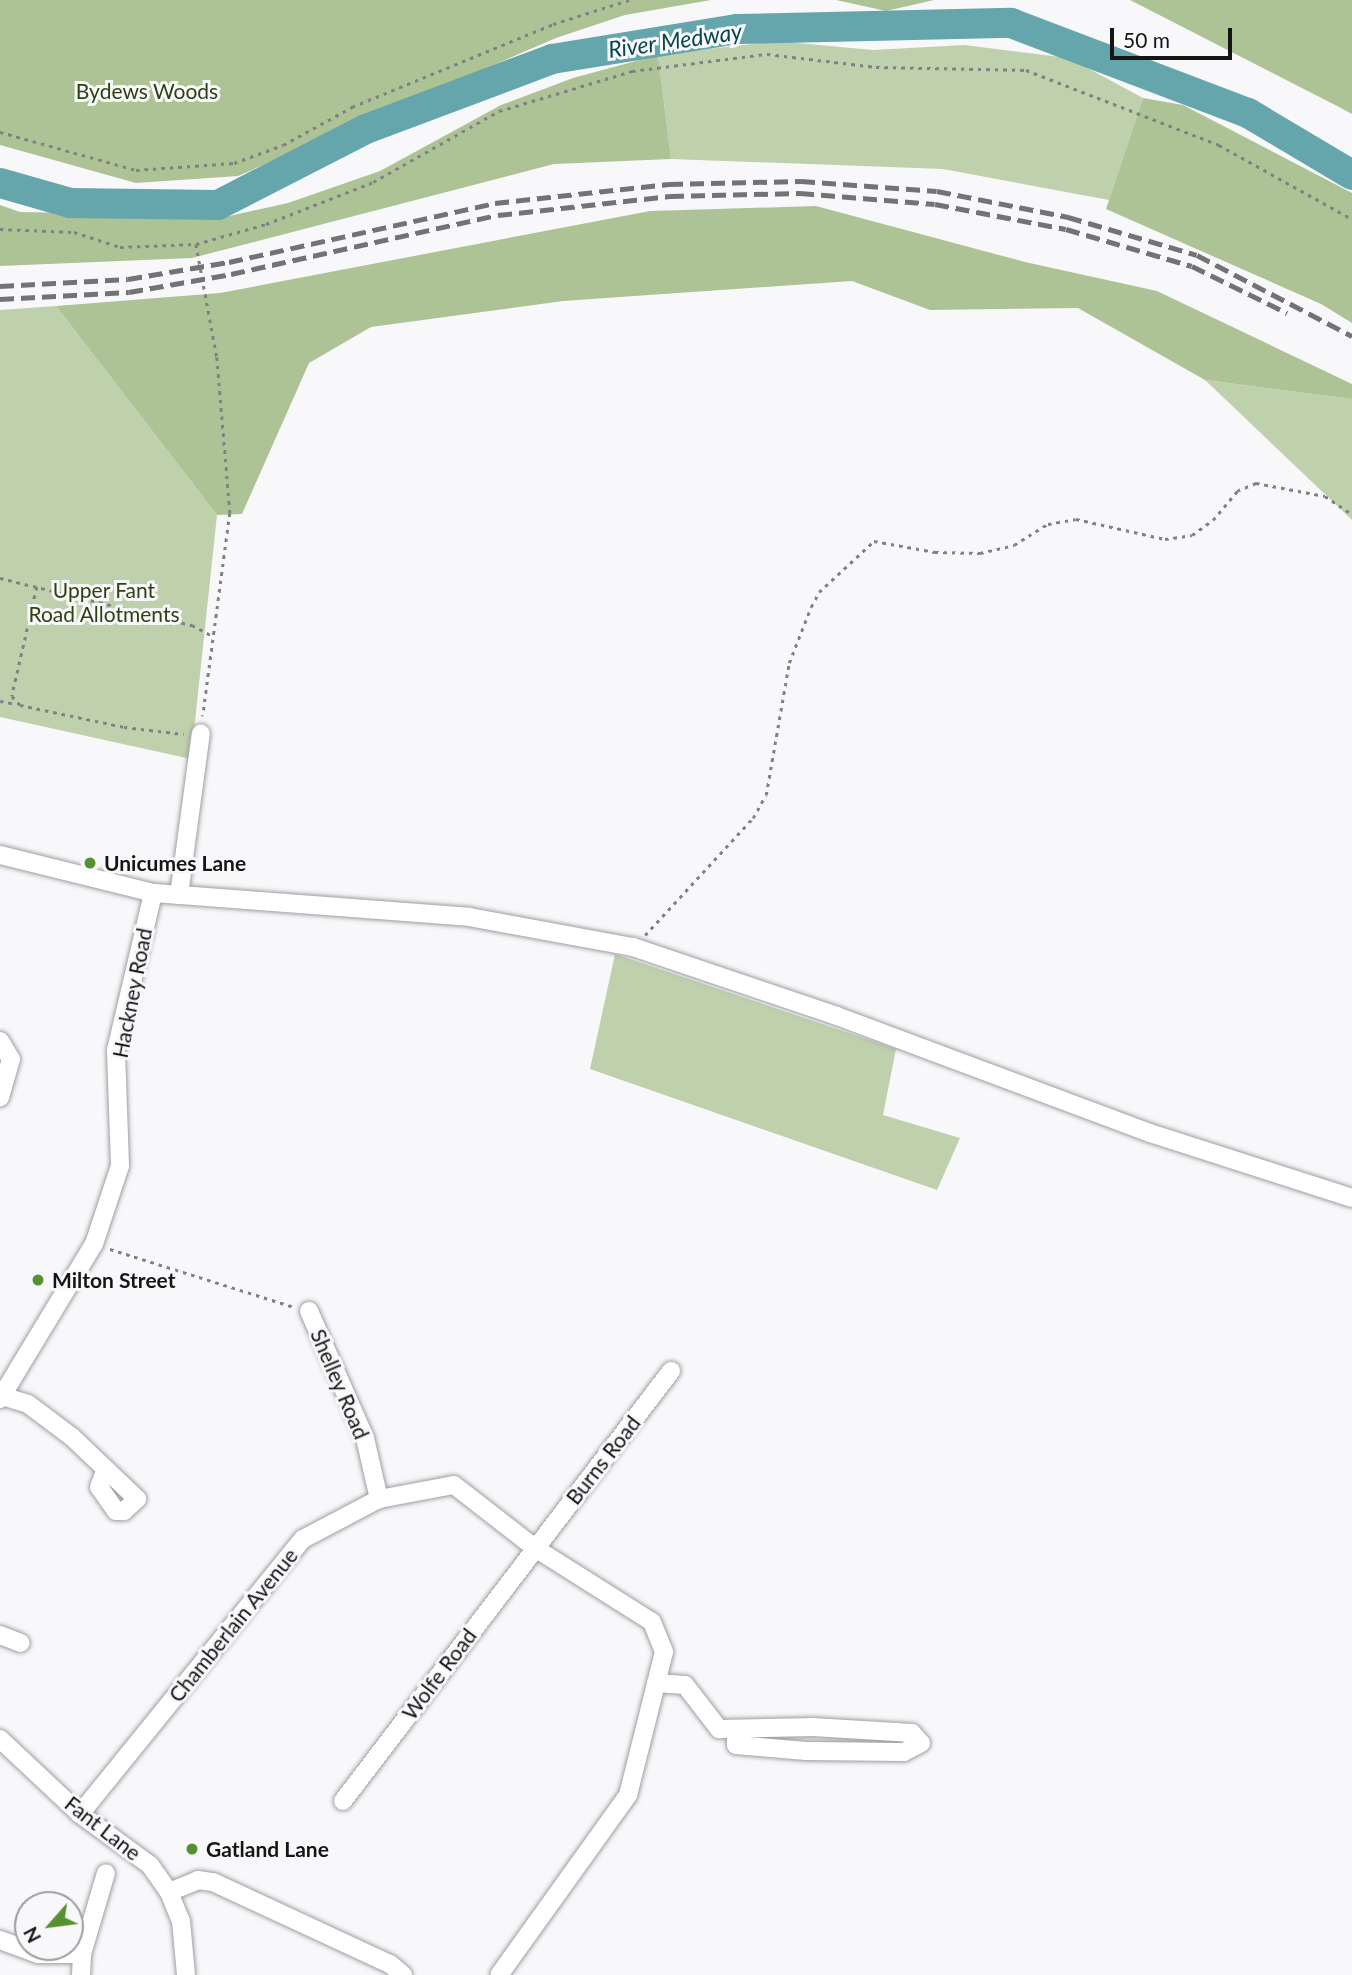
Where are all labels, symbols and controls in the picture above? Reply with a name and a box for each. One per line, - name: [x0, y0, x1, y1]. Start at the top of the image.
- scale bar: [1114, 14, 1236, 58]
- water label: River Medway: [606, 17, 744, 63]
- text: 50 m: [1123, 27, 1170, 52]
- park label: Bydews Woods: [76, 78, 218, 104]
- park label: Upper Fant Road Allotments: [28, 577, 180, 627]
- place label: Unicumes Lane: [104, 850, 246, 876]
- marker: Unicumes Lane: [82, 855, 98, 871]
- street label: Hackney Road: [107, 926, 157, 1060]
- place label: Milton Street: [52, 1267, 176, 1293]
- marker: Milton Street: [30, 1272, 46, 1288]
- street label: Shelley Road: [305, 1325, 375, 1443]
- street label: Burns Road: [561, 1411, 645, 1509]
- street label: Chamberlain Avenue: [163, 1543, 303, 1707]
- street label: Wolfe Road: [397, 1623, 481, 1725]
- street label: Fant Lane: [60, 1791, 146, 1865]
- place label: Gatland Lane: [206, 1836, 329, 1862]
- marker: Gatland Lane: [184, 1841, 200, 1857]
- north arrow: [14, 1891, 84, 1961]
- text: N: [18, 1923, 45, 1947]

